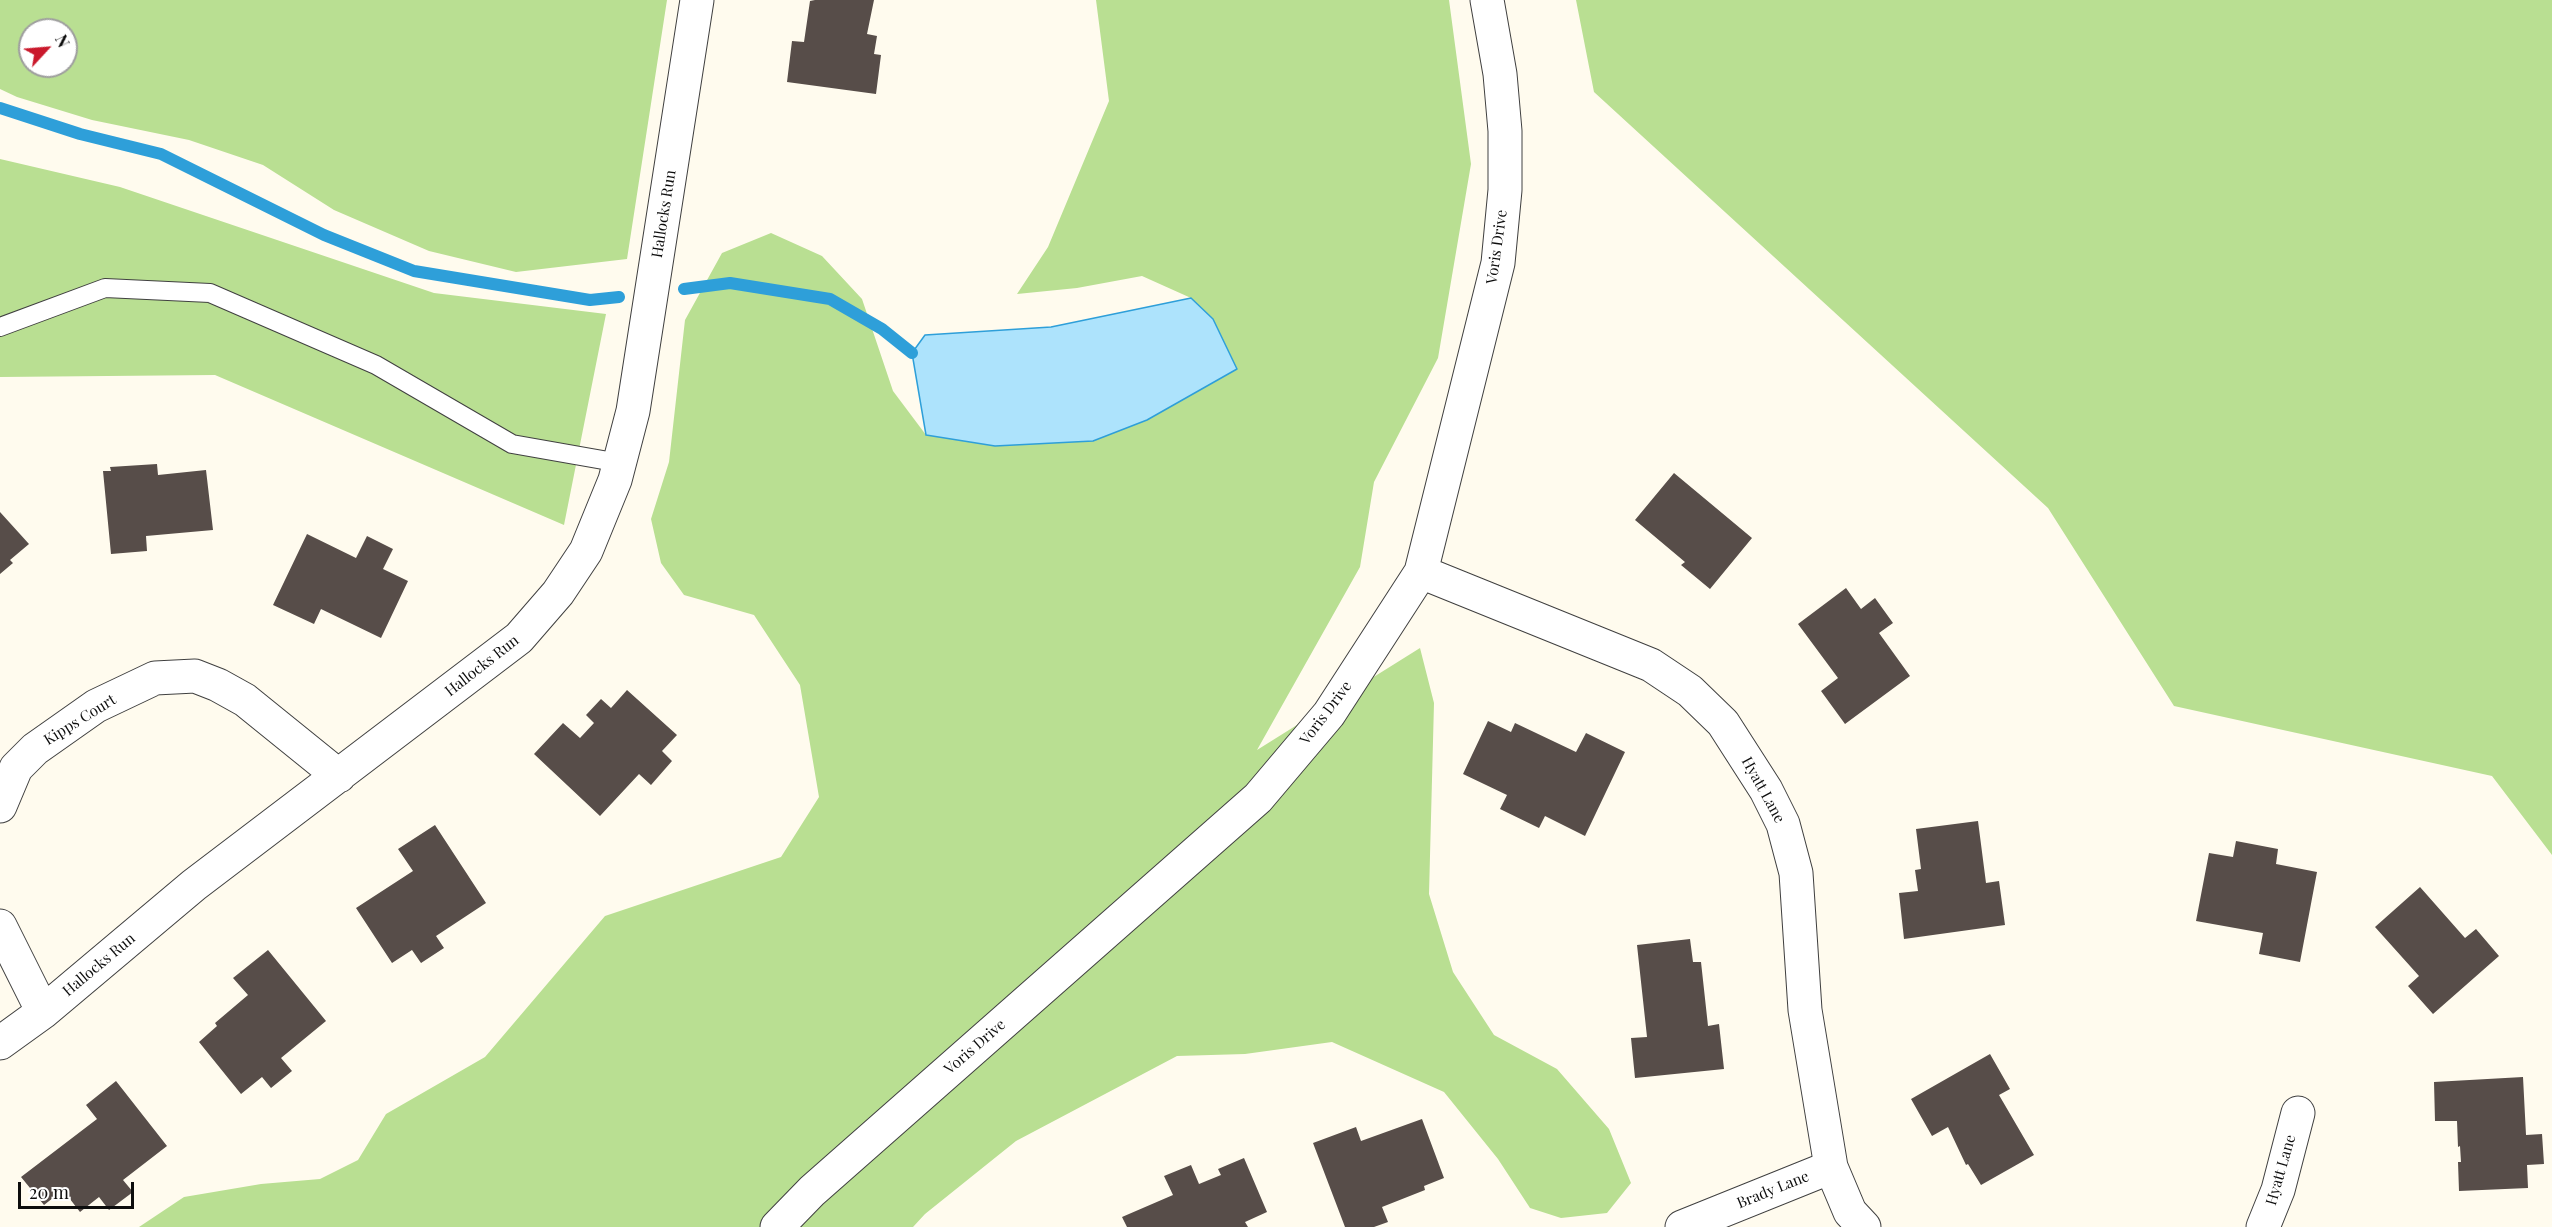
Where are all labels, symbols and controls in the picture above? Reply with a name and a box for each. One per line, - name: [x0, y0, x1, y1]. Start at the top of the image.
- north arrow: [18, 18, 78, 78]
- text: N: [51, 31, 75, 51]
- street label: Hallocks Run: [648, 169, 680, 259]
- street label: Voris Drive: [1483, 209, 1511, 285]
- street label: Hallocks Run: [441, 632, 523, 700]
- street label: Voris Drive: [1296, 678, 1356, 748]
- street label: Kipps Court: [41, 691, 119, 749]
- street label: Hyatt Lane: [1738, 754, 1788, 826]
- street label: Hallocks Run: [59, 930, 139, 1000]
- street label: Voris Drive: [941, 1016, 1009, 1078]
- street label: Hyatt Lane: [2262, 1133, 2300, 1207]
- street label: Brady Lane: [1734, 1167, 1812, 1213]
- scale bar: [21, 1170, 136, 1208]
- text: 20 m: [29, 1180, 69, 1204]

